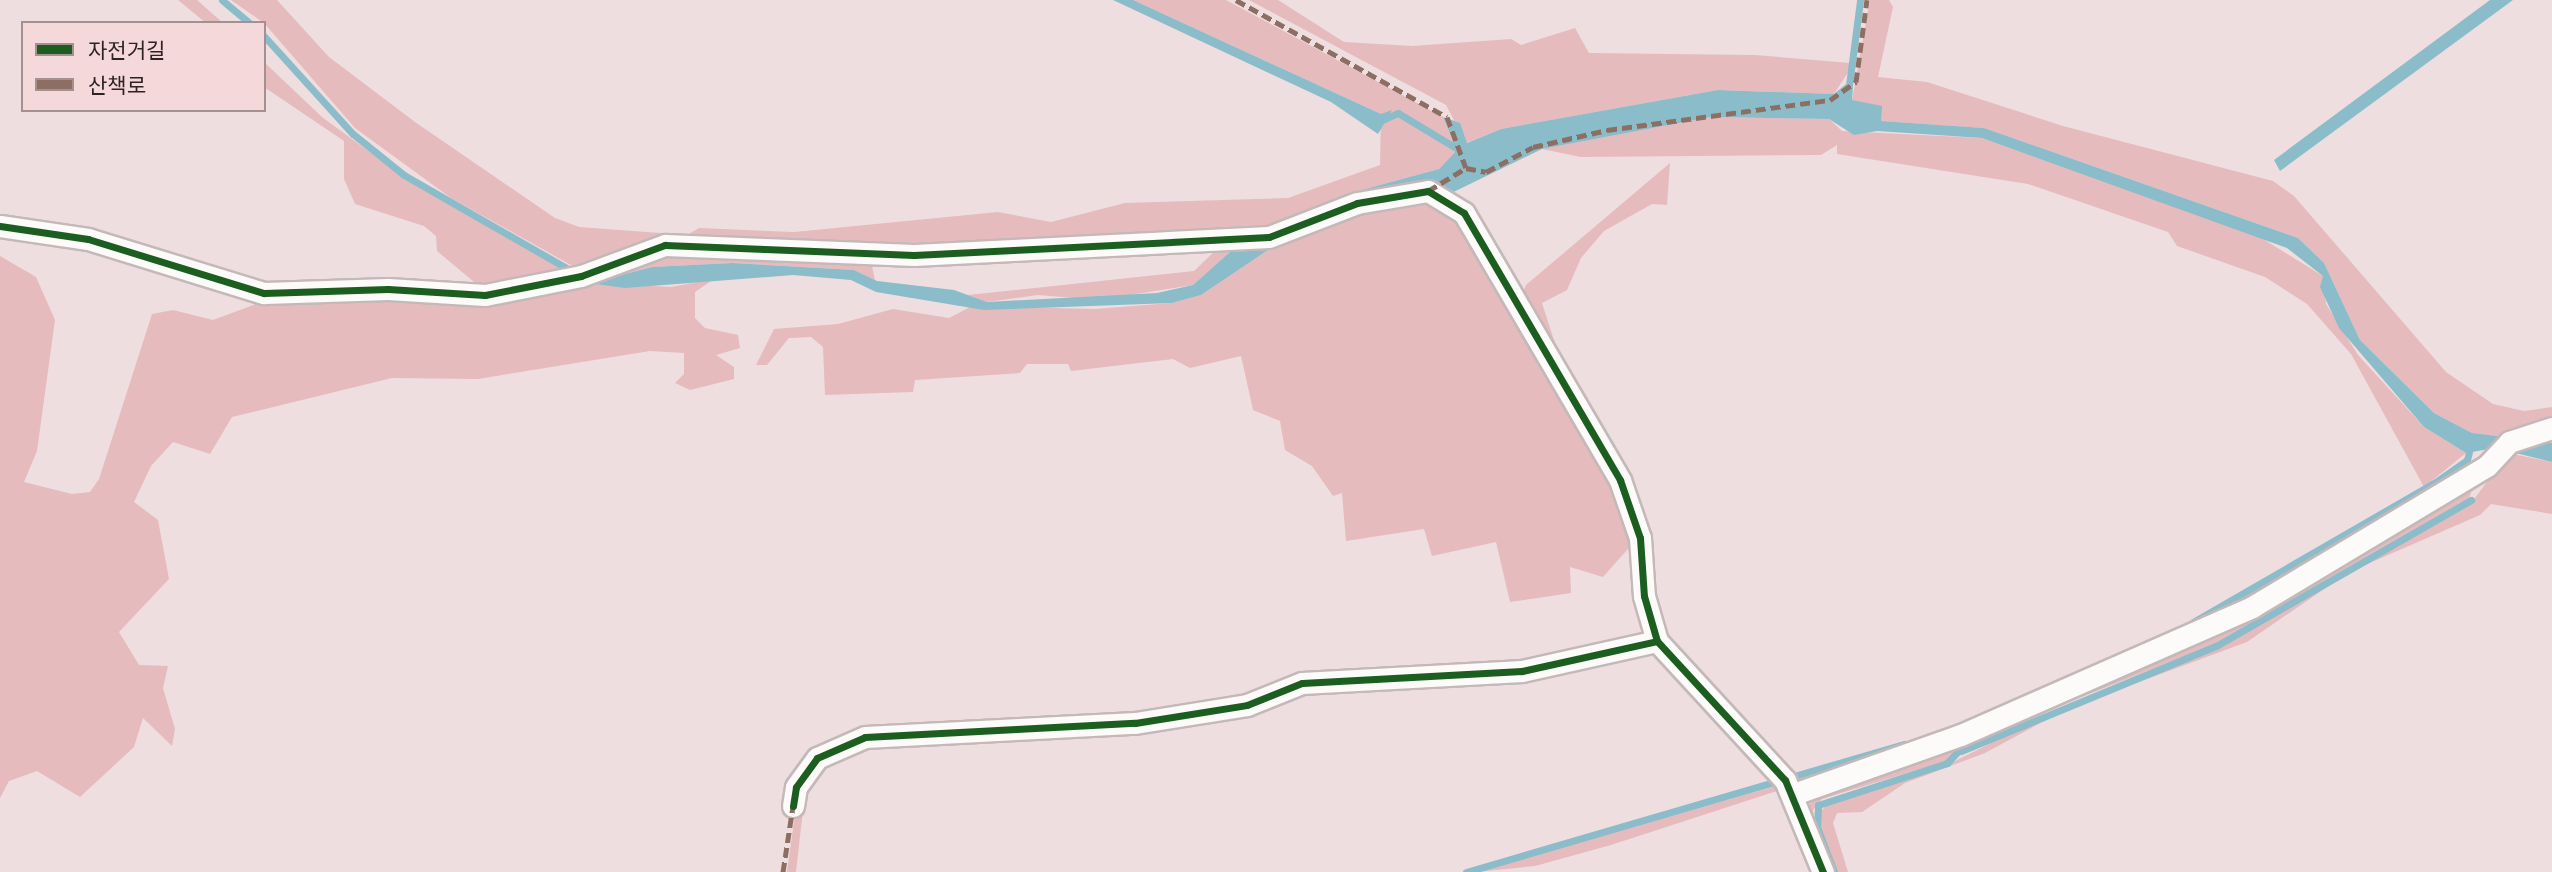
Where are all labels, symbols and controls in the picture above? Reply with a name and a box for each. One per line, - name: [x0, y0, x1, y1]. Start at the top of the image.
- legend: [21, 21, 266, 112]
- text: 자전거길: [88, 39, 165, 66]
- text: 산책로: [88, 74, 146, 101]

